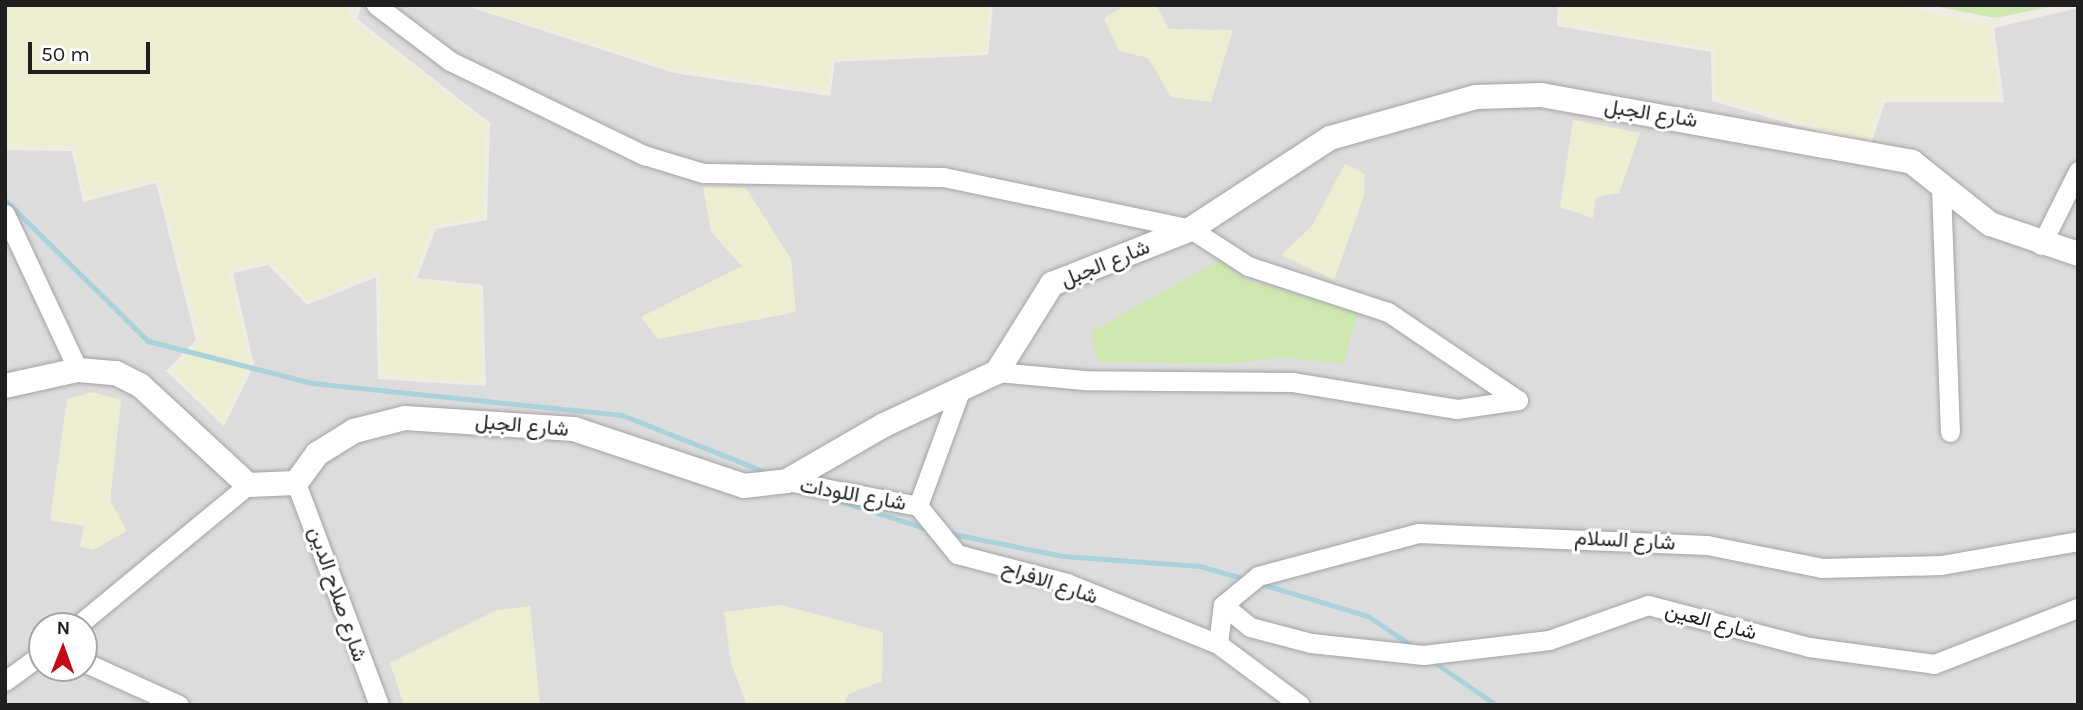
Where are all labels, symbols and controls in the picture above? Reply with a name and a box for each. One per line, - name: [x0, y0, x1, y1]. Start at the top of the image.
- scale bar: [32, 28, 154, 72]
- text: 50 m: [41, 42, 90, 66]
- street label: شارع الجبل: [1603, 93, 1699, 133]
- street label: شارع الجبل: [1057, 234, 1153, 292]
- street label: شارع الجبل: [474, 408, 570, 442]
- street label: شارع اللودات: [798, 472, 908, 516]
- street label: شارع صلاح الدين: [303, 523, 373, 665]
- street label: شارع السلام: [1574, 525, 1676, 555]
- street label: شارع الافراح: [999, 555, 1101, 609]
- street label: شارع العين: [1663, 597, 1759, 645]
- north arrow: [28, 612, 98, 682]
- text: N: [56, 617, 70, 639]

